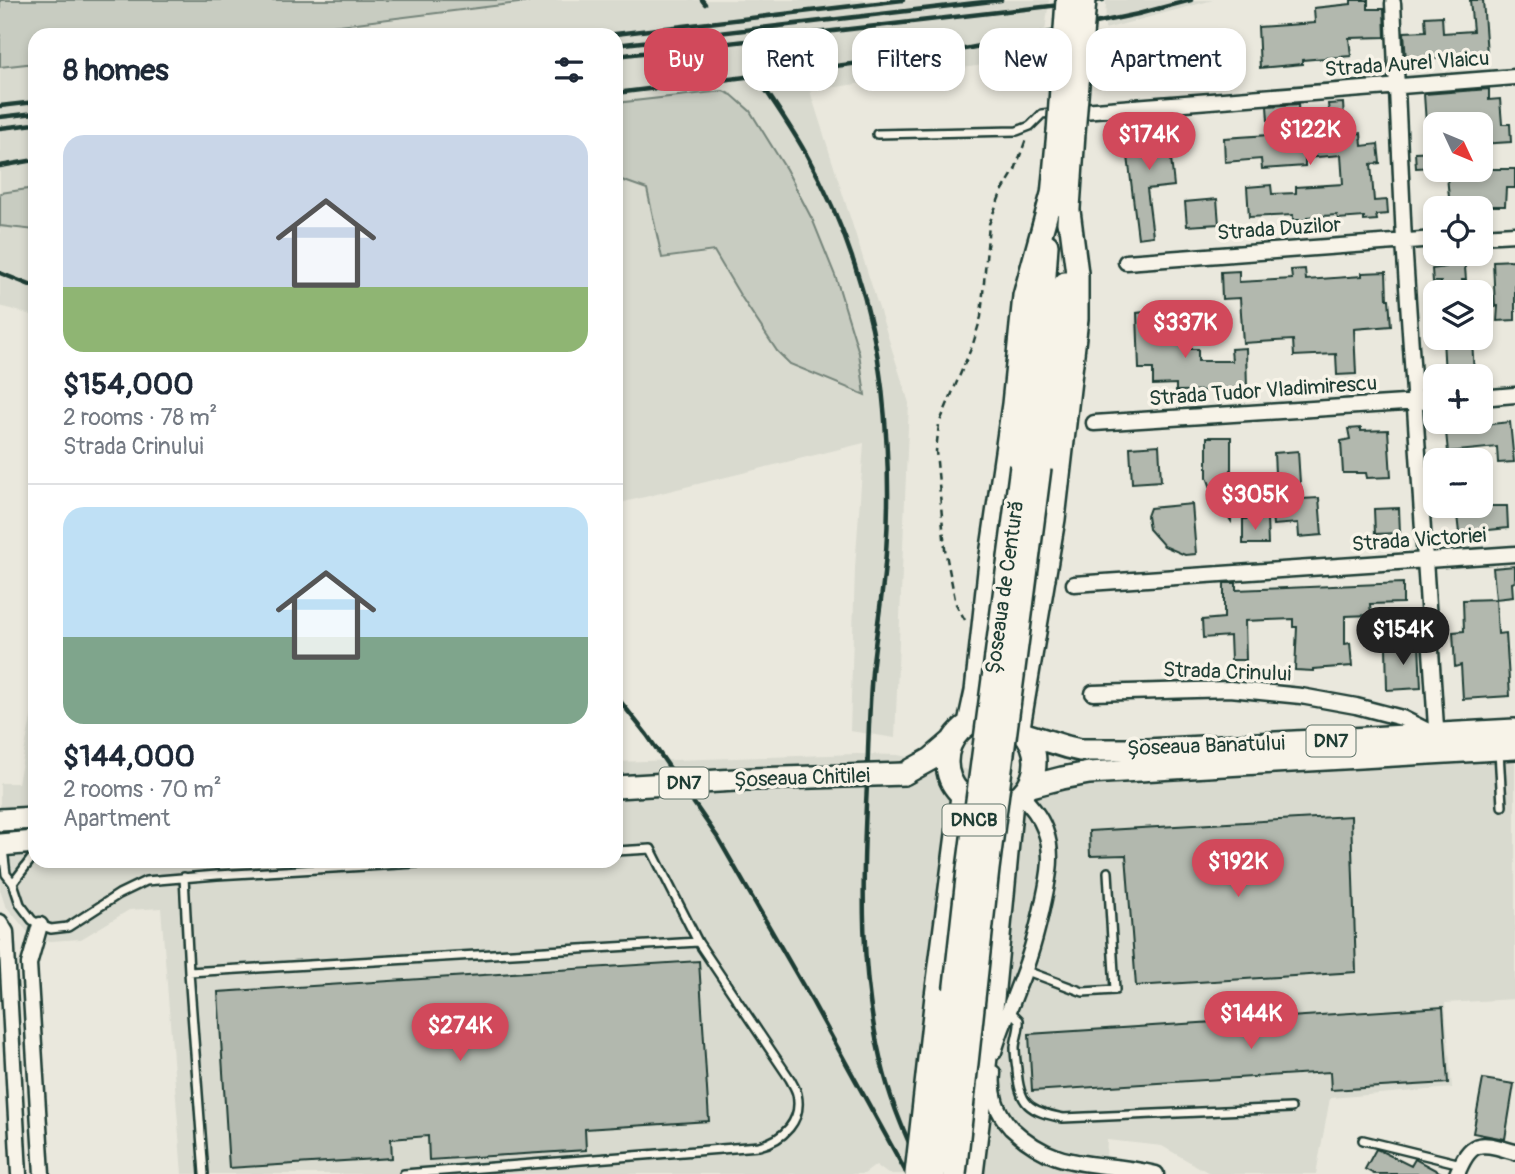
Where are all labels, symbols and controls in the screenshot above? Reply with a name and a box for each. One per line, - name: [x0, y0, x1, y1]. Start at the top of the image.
- chip: Buy: [644, 28, 728, 91]
- chip: Rent: [742, 28, 838, 91]
- chip: Filters: [852, 28, 965, 91]
- chip: New: [979, 28, 1072, 91]
- chip: Apartment: [1086, 28, 1246, 91]
- street label: Strada Aurel Vlaicu: [1324, 45, 1490, 83]
- icon: filters: [550, 51, 588, 89]
- text: 8 homes: [63, 52, 169, 89]
- pin: $122K: [1261, 108, 1359, 167]
- north arrow: [1423, 112, 1493, 182]
- map controls: [1423, 112, 1493, 518]
- pin: $174K: [1100, 113, 1198, 172]
- text: $122K: [1279, 115, 1341, 144]
- text: $174K: [1119, 120, 1179, 149]
- icon: home: [263, 180, 389, 306]
- button: locate: [1423, 196, 1493, 266]
- street label: Strada Duzilor: [1216, 211, 1342, 247]
- button: layers: [1423, 280, 1493, 350]
- pin: $337K: [1136, 300, 1234, 360]
- text: $337K: [1153, 308, 1217, 337]
- button: +: [1423, 364, 1493, 434]
- text: $154,000: [63, 366, 194, 403]
- street label: Strada Tudor Vladimirescu: [1148, 370, 1378, 412]
- text: 2 rooms · 78 m²: [63, 403, 217, 432]
- text: Strada Crinului: [63, 432, 204, 461]
- button: −: [1423, 448, 1493, 518]
- pin: $305K: [1206, 472, 1304, 532]
- text: $305K: [1221, 480, 1289, 509]
- street label: Șoseaua de Centură: [979, 498, 1031, 676]
- street label: Strada Victoriei: [1351, 522, 1487, 558]
- icon: home: [263, 552, 389, 678]
- pin: $154K: [1354, 608, 1452, 667]
- text: $154K: [1372, 615, 1434, 644]
- street label: Strada Crinului: [1162, 656, 1292, 688]
- road number: DN7: [1306, 726, 1356, 756]
- street label: Șoseaua Banatului: [1126, 730, 1286, 762]
- text: $144,000: [63, 738, 195, 775]
- street label: Șoseaua Chitilei: [734, 762, 871, 794]
- road number: DN7: [660, 768, 708, 798]
- text: 2 rooms · 70 m²: [63, 775, 222, 804]
- text: Apartment: [63, 804, 170, 833]
- road number: DNCB: [942, 804, 1006, 835]
- pin: $192K: [1189, 839, 1287, 899]
- text: $192K: [1208, 847, 1268, 876]
- pin: $144K: [1202, 992, 1300, 1051]
- text: $144K: [1220, 999, 1282, 1028]
- pin: $274K: [411, 1004, 509, 1063]
- text: $274K: [428, 1011, 492, 1040]

